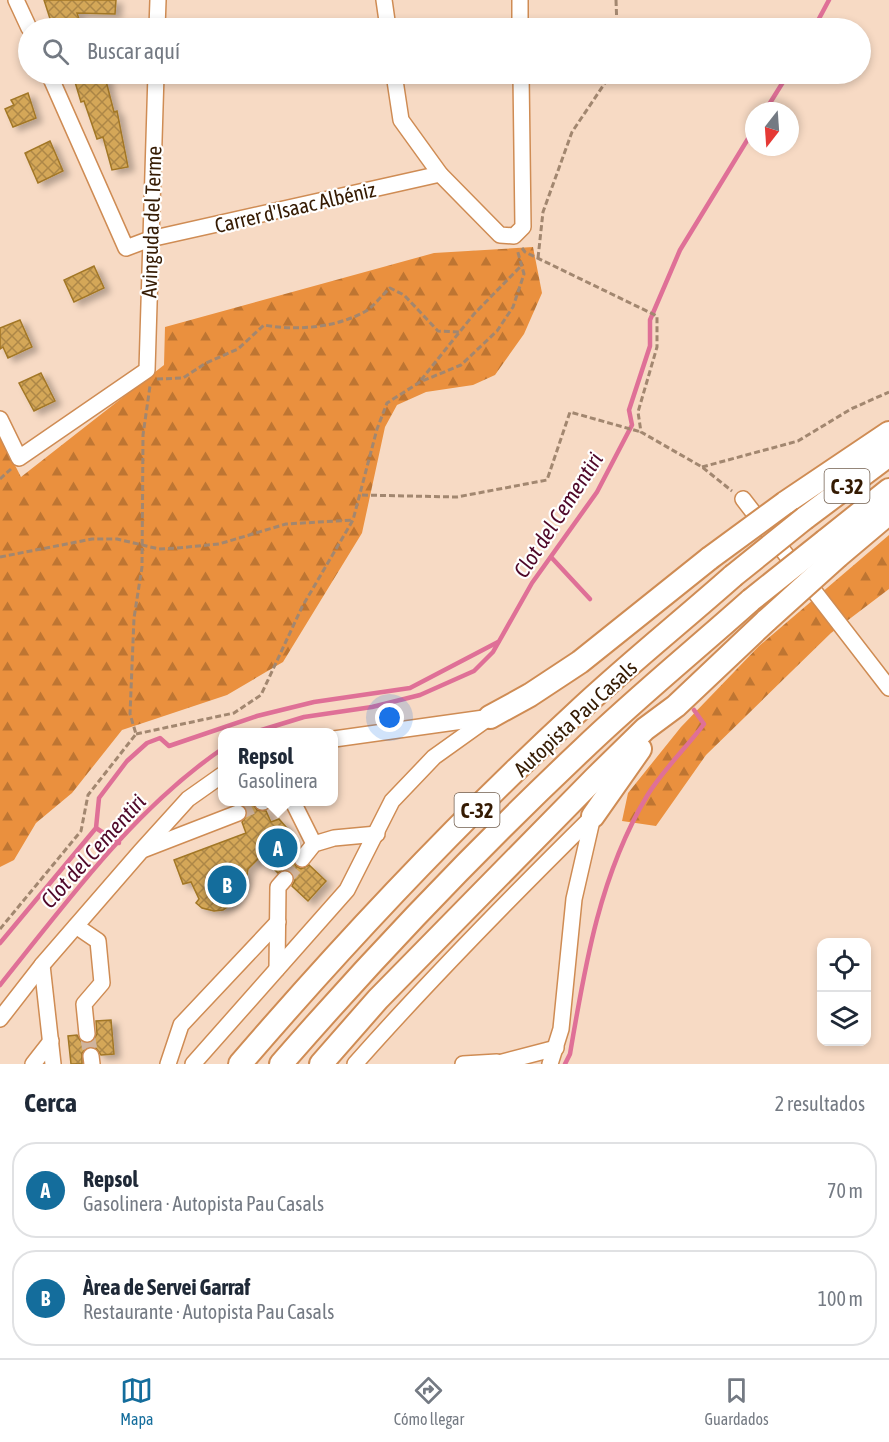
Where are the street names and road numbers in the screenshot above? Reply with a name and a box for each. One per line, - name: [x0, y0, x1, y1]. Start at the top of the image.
- street label: Avinguda del Terme: [136, 146, 166, 298]
- street label: Carrer d'Isaac Albéniz: [212, 177, 378, 237]
- road number: C-32: [824, 469, 870, 503]
- street label: Autopista Pau Casals: [509, 655, 641, 781]
- road number: C-32: [454, 793, 500, 827]

